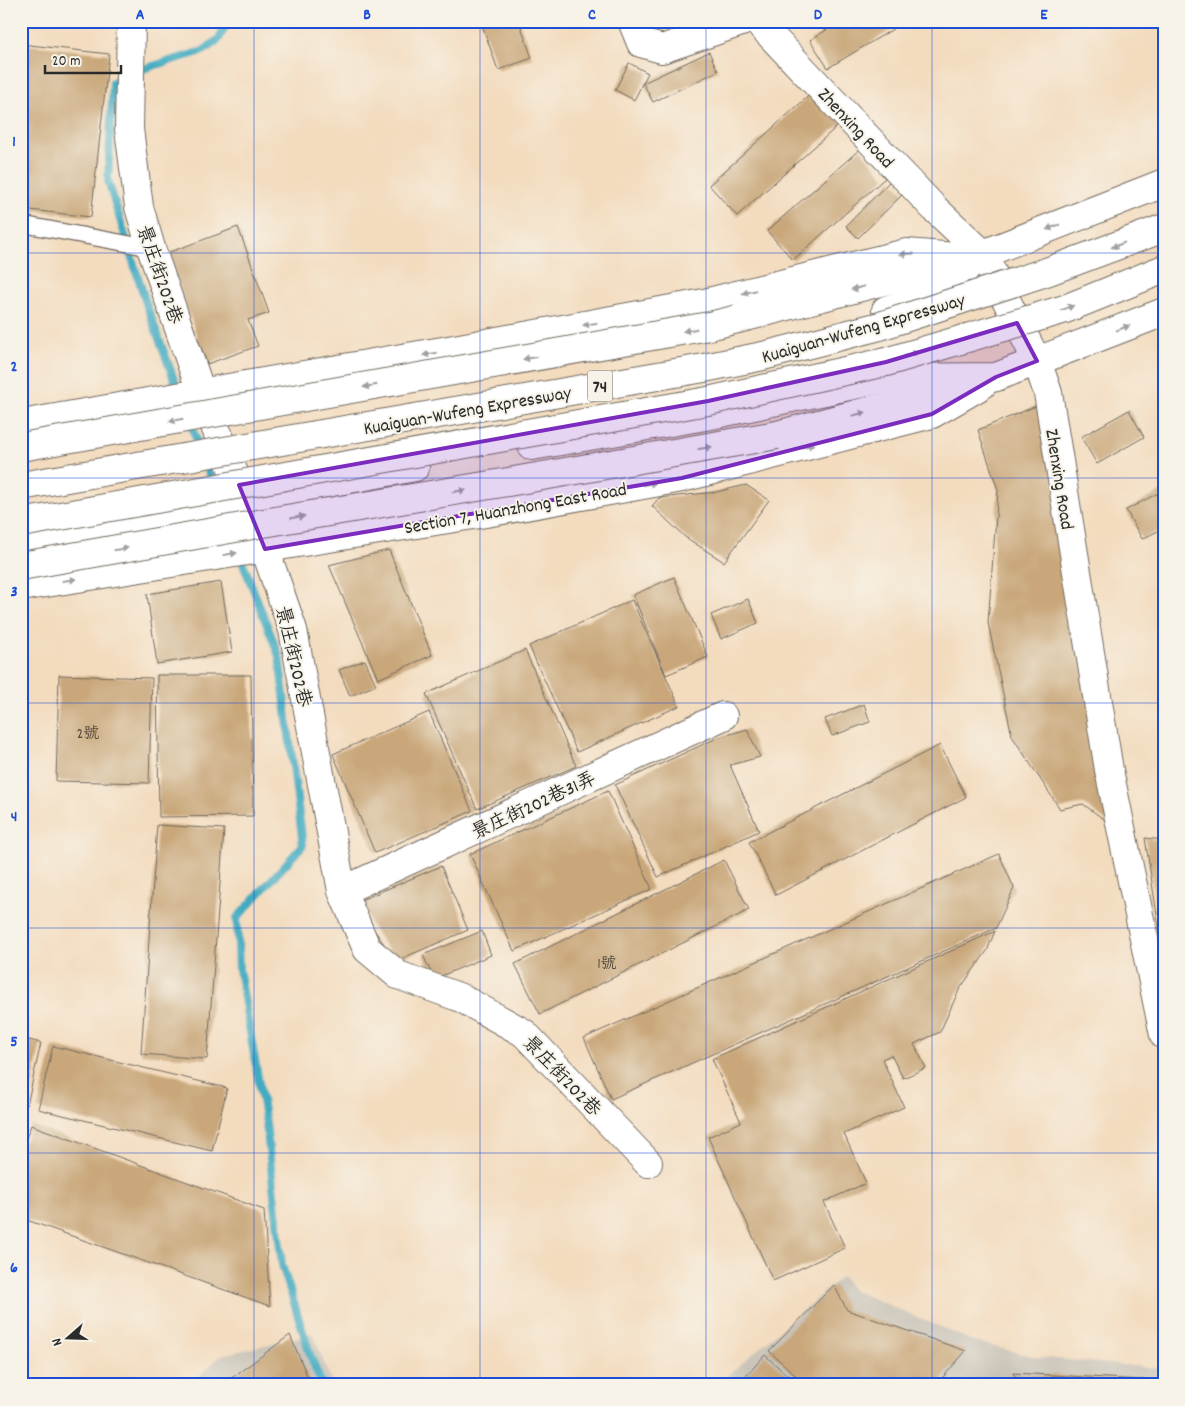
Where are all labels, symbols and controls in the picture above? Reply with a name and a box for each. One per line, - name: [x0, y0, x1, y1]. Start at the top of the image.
- text: A: [136, 4, 145, 27]
- text: B: [363, 4, 371, 27]
- text: C: [588, 4, 596, 27]
- text: D: [814, 4, 823, 27]
- text: E: [1040, 4, 1048, 27]
- scale bar: [45, 42, 121, 74]
- text: 20 m: [52, 51, 80, 73]
- street label: Zhenxing Road: [810, 83, 899, 176]
- text: 1: [12, 131, 16, 154]
- street label: 景庄街202巷: [128, 222, 187, 328]
- one-way arrow: [1046, 224, 1061, 231]
- one-way arrow: [1110, 241, 1125, 249]
- one-way arrow: [899, 251, 915, 259]
- one-way arrow: [850, 284, 865, 292]
- one-way arrow: [742, 288, 757, 296]
- street label: Kuaiguan-Wufeng Expressway: [759, 288, 969, 372]
- one-way arrow: [1060, 304, 1075, 312]
- one-way arrow: [582, 321, 598, 329]
- one-way arrow: [1115, 324, 1130, 331]
- one-way arrow: [682, 326, 698, 334]
- one-way arrow: [422, 350, 438, 358]
- one-way arrow: [904, 350, 919, 358]
- one-way arrow: [522, 354, 538, 362]
- text: 2: [11, 356, 18, 379]
- road number: 74: [588, 371, 612, 402]
- street label: Kuaiguan-Wufeng Expressway: [362, 381, 574, 444]
- one-way arrow: [362, 383, 378, 391]
- one-way arrow: [851, 410, 866, 418]
- one-way arrow: [167, 417, 183, 425]
- street label: Zhenxing Road: [1036, 427, 1079, 532]
- one-way arrow: [799, 442, 815, 450]
- one-way arrow: [697, 443, 713, 451]
- street label: Section 7, Huanzhong East Road: [402, 478, 629, 543]
- one-way arrow: [641, 480, 657, 488]
- one-way arrow: [451, 486, 467, 494]
- one-way arrow: [291, 513, 307, 521]
- one-way arrow: [113, 544, 129, 552]
- one-way arrow: [222, 550, 238, 558]
- one-way arrow: [62, 575, 78, 583]
- text: 3: [10, 581, 18, 604]
- street label: 景庄街202巷: [267, 604, 316, 710]
- house number: 2號: [77, 723, 100, 746]
- street label: 景庄街202巷31弄: [468, 767, 601, 848]
- text: 4: [11, 806, 17, 829]
- house number: 1號: [597, 953, 617, 976]
- text: 5: [10, 1031, 18, 1054]
- street label: 景庄街202巷: [515, 1031, 606, 1124]
- text: 6: [10, 1257, 18, 1280]
- north arrow: [42, 1314, 92, 1364]
- text: N: [47, 1335, 68, 1348]

